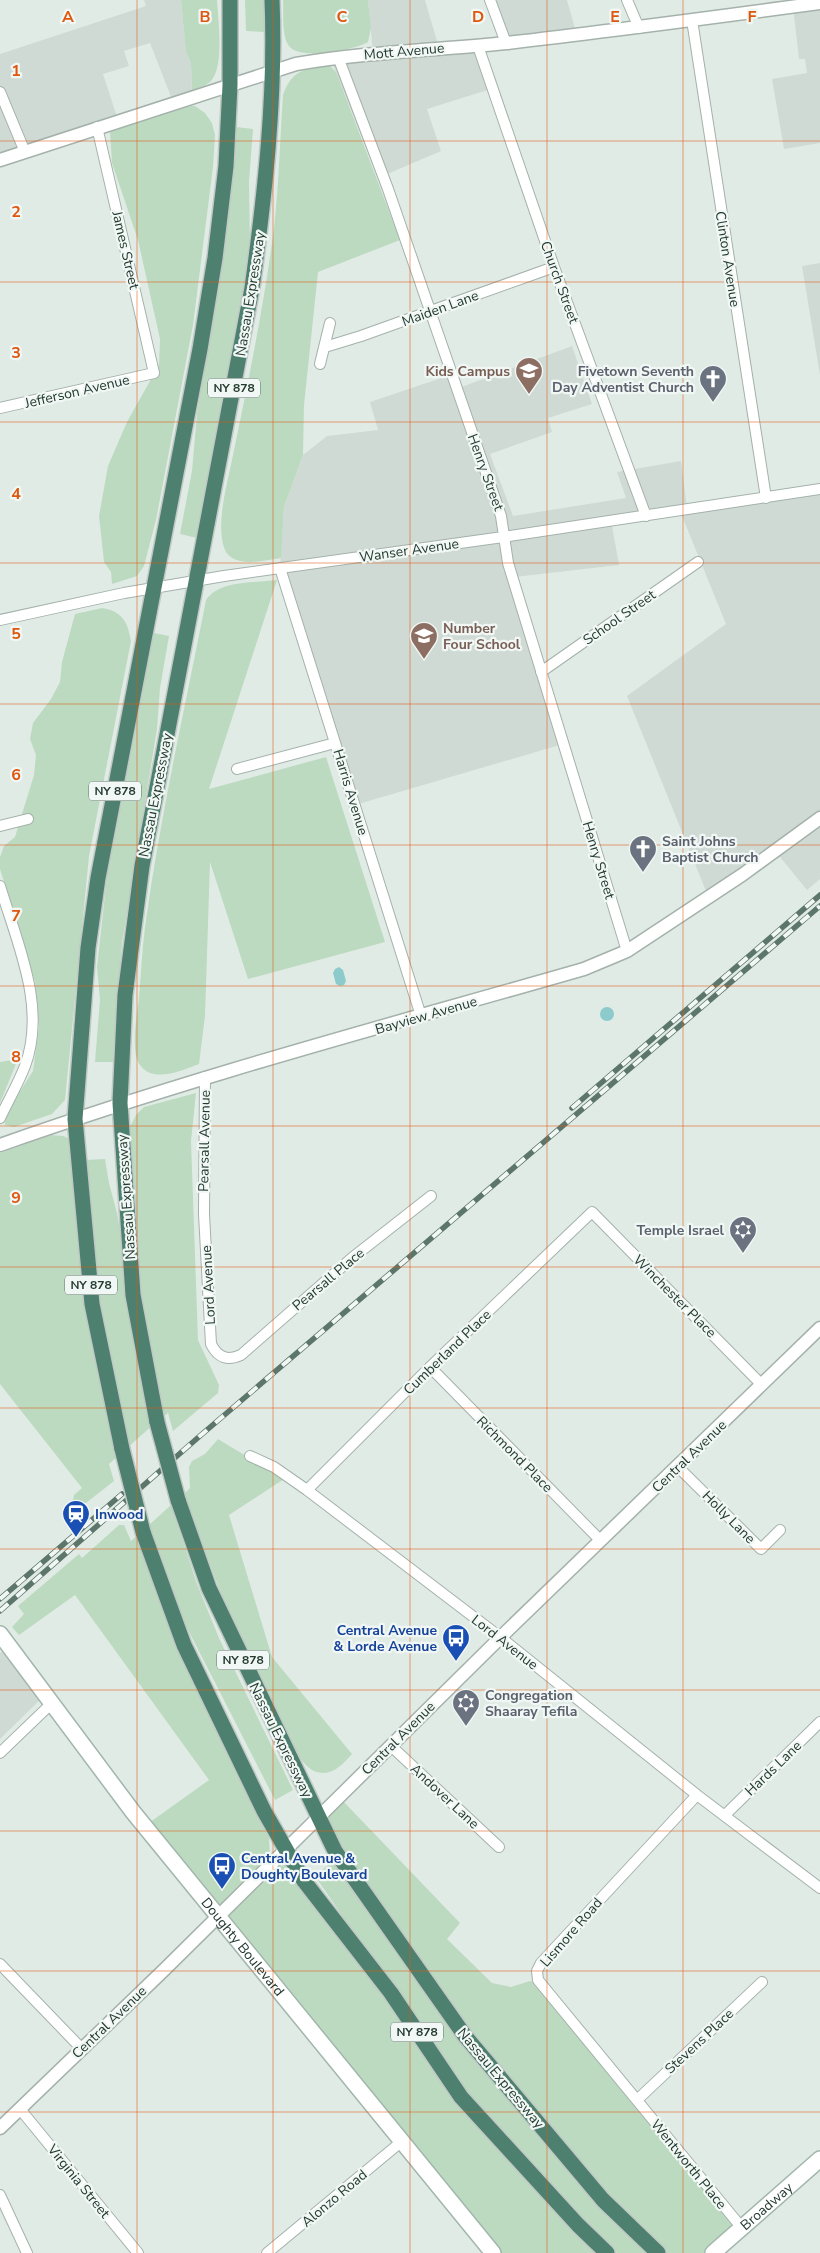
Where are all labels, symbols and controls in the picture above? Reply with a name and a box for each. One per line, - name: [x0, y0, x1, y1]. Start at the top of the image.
- text: A: [62, 6, 74, 28]
- text: B: [199, 6, 211, 28]
- text: C: [337, 6, 348, 28]
- text: D: [472, 6, 484, 28]
- text: E: [610, 6, 620, 28]
- text: F: [748, 6, 757, 28]
- street label: Mott Avenue: [363, 39, 445, 64]
- text: 1: [11, 60, 21, 82]
- text: 2: [11, 201, 21, 223]
- street label: James Street: [107, 208, 144, 291]
- street label: Clinton Avenue: [711, 210, 744, 308]
- street label: Nassau Expressway: [231, 230, 270, 358]
- street label: Church Street: [536, 238, 583, 326]
- street label: Maiden Lane: [399, 286, 481, 331]
- text: 3: [11, 342, 21, 364]
- school or university icon: Kids Campus: [514, 356, 544, 395]
- place label: Kids Campus: [426, 362, 510, 381]
- place label: Fivetown Seventh Day Adventist Church: [552, 362, 694, 397]
- church icon: Fivetown Seventh Day Adventist Church: [698, 364, 728, 403]
- street label: Jefferson Avenue: [22, 370, 131, 413]
- road number: NY 878: [208, 378, 260, 398]
- street label: Henry Street: [463, 431, 508, 513]
- text: 4: [11, 483, 21, 505]
- street label: Wanser Avenue: [358, 534, 460, 567]
- street label: School Street: [579, 585, 659, 649]
- place label: Number Four School: [443, 619, 521, 654]
- school or university icon: Number Four School: [409, 621, 439, 660]
- text: 5: [11, 623, 21, 645]
- street label: Nassau Expressway: [134, 731, 177, 859]
- street label: Harris Avenue: [328, 747, 373, 838]
- text: 6: [11, 764, 21, 786]
- road number: NY 878: [89, 781, 141, 800]
- street label: Henry Street: [578, 819, 619, 901]
- place label: Saint Johns Baptist Church: [662, 832, 758, 867]
- church icon: Saint Johns Baptist Church: [628, 834, 658, 873]
- text: 7: [11, 905, 21, 927]
- street label: Bayview Avenue: [373, 992, 479, 1039]
- text: 8: [11, 1046, 21, 1068]
- street label: Pearsall Avenue: [194, 1090, 215, 1192]
- street label: Nassau Expressway: [113, 1133, 140, 1260]
- text: 9: [11, 1187, 21, 1209]
- synagogue icon: Temple Israel: [728, 1215, 758, 1254]
- place label: Temple Israel: [636, 1221, 725, 1240]
- street label: Pearsall Place: [288, 1244, 368, 1315]
- street label: Lord Avenue: [197, 1245, 220, 1325]
- street label: Winchester Place: [629, 1251, 720, 1342]
- road number: NY 878: [65, 1276, 117, 1294]
- street label: Cumberland Place: [399, 1306, 495, 1399]
- street label: Richmond Place: [472, 1412, 557, 1497]
- street label: Central Avenue: [648, 1416, 731, 1497]
- street label: Holly Lane: [698, 1487, 759, 1548]
- station icon: Inwood: [61, 1499, 91, 1538]
- place label: Inwood: [95, 1505, 143, 1524]
- street label: Lord Avenue: [467, 1610, 542, 1674]
- place label: Central Avenue & Lorde Avenue: [333, 1621, 437, 1656]
- bus stop icon: Central Avenue & Lorde Avenue: [441, 1623, 471, 1662]
- road number: NY 878: [217, 1650, 269, 1670]
- street label: Nassau Expressway: [244, 1680, 317, 1802]
- place label: Congregation Shaaray Tefila: [485, 1686, 577, 1721]
- synagogue icon: Congregation Shaaray Tefila: [451, 1688, 481, 1727]
- street label: Central Avenue: [357, 1697, 439, 1779]
- street label: Hards Lane: [741, 1737, 806, 1800]
- street label: Andover Lane: [406, 1760, 483, 1833]
- place label: Central Avenue & Doughty Boulevard: [241, 1849, 367, 1884]
- bus stop icon: Central Avenue & Doughty Boulevard: [207, 1851, 237, 1890]
- street label: Doughty Boulevard: [197, 1894, 289, 2000]
- street label: Lismore Road: [536, 1894, 607, 1971]
- street label: Central Avenue: [68, 1982, 151, 2063]
- street label: Stevens Place: [661, 2004, 738, 2078]
- road number: NY 878: [391, 2022, 443, 2041]
- street label: Nassau Expressway: [453, 2024, 549, 2133]
- street label: Wentworth Place: [646, 2115, 731, 2213]
- street label: Virginia Street: [42, 2140, 114, 2222]
- street label: Alonzo Road: [297, 2165, 371, 2231]
- street label: Broadway: [736, 2178, 798, 2235]

